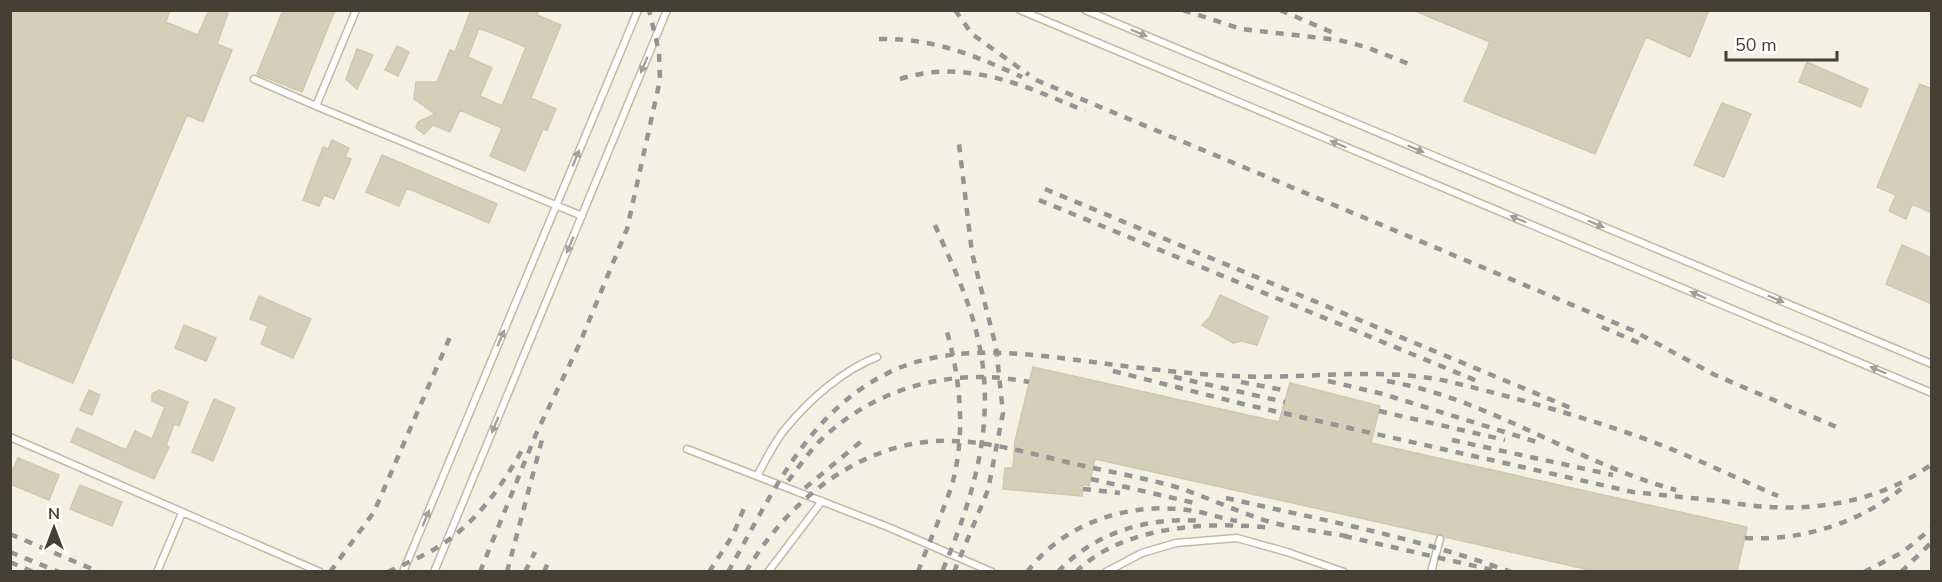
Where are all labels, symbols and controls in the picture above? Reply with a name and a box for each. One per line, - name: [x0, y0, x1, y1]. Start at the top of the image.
- scale bar: [1726, 24, 1837, 62]
- one-way arrow: [1131, 28, 1149, 38]
- text: 50 m: [1735, 33, 1777, 57]
- one-way arrow: [639, 56, 649, 74]
- one-way arrow: [1329, 139, 1347, 148]
- one-way arrow: [1408, 144, 1426, 154]
- one-way arrow: [572, 149, 581, 167]
- one-way arrow: [1509, 214, 1527, 223]
- one-way arrow: [1588, 219, 1606, 229]
- one-way arrow: [565, 236, 575, 254]
- one-way arrow: [1688, 290, 1706, 300]
- one-way arrow: [1768, 294, 1786, 304]
- one-way arrow: [496, 328, 506, 346]
- one-way arrow: [1868, 365, 1886, 375]
- one-way arrow: [490, 416, 500, 434]
- north arrow: [24, 498, 84, 558]
- text: N: [48, 503, 60, 525]
- one-way arrow: [421, 509, 430, 526]

